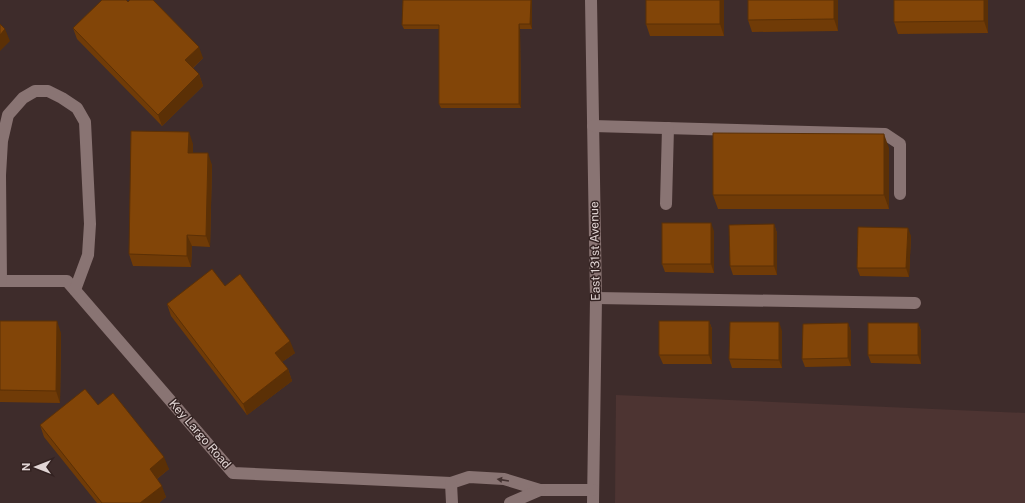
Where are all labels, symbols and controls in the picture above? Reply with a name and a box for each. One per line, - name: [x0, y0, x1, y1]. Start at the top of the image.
- street label: East 131st Avenue: [587, 201, 603, 301]
- street label: Key Largo Road: [166, 397, 234, 471]
- north arrow: [16, 447, 56, 487]
- text: N: [20, 463, 32, 471]
- one-way arrow: [496, 477, 509, 483]

